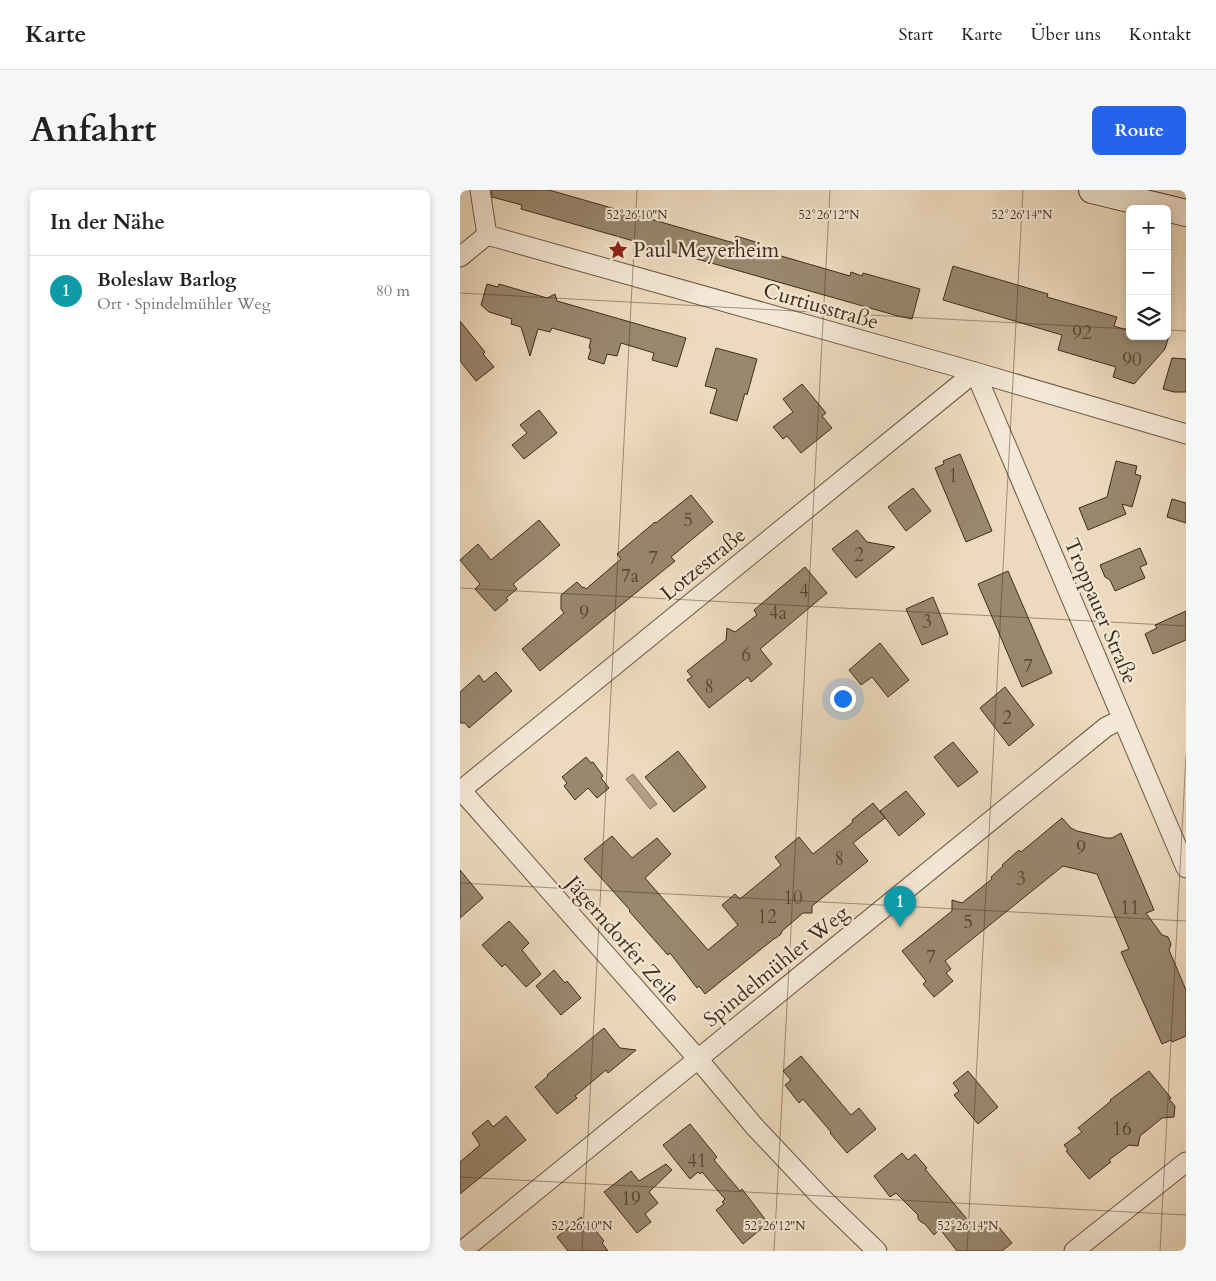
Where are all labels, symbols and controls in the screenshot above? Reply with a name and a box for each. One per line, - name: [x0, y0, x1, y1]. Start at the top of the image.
- text: Karte: [25, 18, 86, 51]
- text: Start: [898, 22, 933, 47]
- text: Karte: [961, 22, 1003, 47]
- text: Über uns: [1031, 22, 1101, 47]
- text: Kontakt: [1129, 22, 1191, 47]
- text: Anfahrt: [30, 106, 156, 154]
- button: Route: [1092, 106, 1186, 155]
- map controls: [1126, 205, 1171, 340]
- button: +: [1126, 205, 1171, 250]
- text: 52°26'10"N: [607, 207, 668, 223]
- text: 52°26'12"N: [799, 207, 860, 223]
- text: 52°26'14"N: [992, 207, 1053, 223]
- text: In der Nähe: [50, 208, 165, 237]
- place label: Paul Meyerheim: [633, 236, 780, 265]
- place icon: Paul Meyerheim: [607, 239, 629, 261]
- button: −: [1126, 250, 1171, 295]
- text: Boleslaw Barlog: [97, 267, 236, 293]
- street label: Curtiusstraße: [760, 276, 882, 337]
- text: 1: [62, 280, 70, 302]
- text: 80 m: [376, 280, 410, 302]
- text: Ort · Spindelmühler Weg: [97, 293, 271, 315]
- button: layers: [1126, 295, 1171, 340]
- house number: 92: [1072, 320, 1092, 346]
- house number: 90: [1122, 347, 1142, 373]
- house number: 1: [948, 463, 958, 489]
- house number: 5: [683, 507, 693, 533]
- street label: Lotzestraße: [655, 521, 752, 608]
- street label: Troppauer Straße: [1057, 534, 1144, 689]
- house number: 2: [854, 542, 864, 568]
- house number: 7: [648, 545, 658, 571]
- house number: 7a: [621, 563, 639, 589]
- house number: 4: [799, 578, 809, 604]
- house number: 9: [579, 600, 589, 626]
- house number: 4a: [769, 600, 787, 626]
- house number: 3: [922, 609, 932, 635]
- house number: 6: [741, 642, 751, 668]
- house number: 7: [1023, 653, 1033, 679]
- house number: 8: [704, 674, 714, 700]
- your location: [830, 686, 856, 712]
- house number: 2: [1002, 705, 1012, 731]
- house number: 9: [1076, 835, 1086, 861]
- house number: 8: [834, 846, 844, 872]
- house number: 3: [1016, 866, 1026, 892]
- street label: Jägerndorfer Zeile: [557, 867, 687, 1011]
- house number: 10: [783, 885, 803, 911]
- pin: 1: [884, 886, 916, 927]
- house number: 11: [1120, 895, 1140, 921]
- street label: Spindelmühler Weg: [698, 899, 855, 1034]
- house number: 12: [757, 904, 777, 930]
- house number: 5: [963, 909, 973, 935]
- house number: 7: [926, 944, 936, 970]
- house number: 16: [1112, 1116, 1132, 1142]
- house number: 41: [687, 1148, 707, 1174]
- house number: 19: [621, 1186, 641, 1212]
- text: 52°26'10"N: [552, 1218, 613, 1234]
- text: 52°26'12"N: [745, 1218, 806, 1234]
- text: 52°26'14"N: [938, 1218, 999, 1234]

